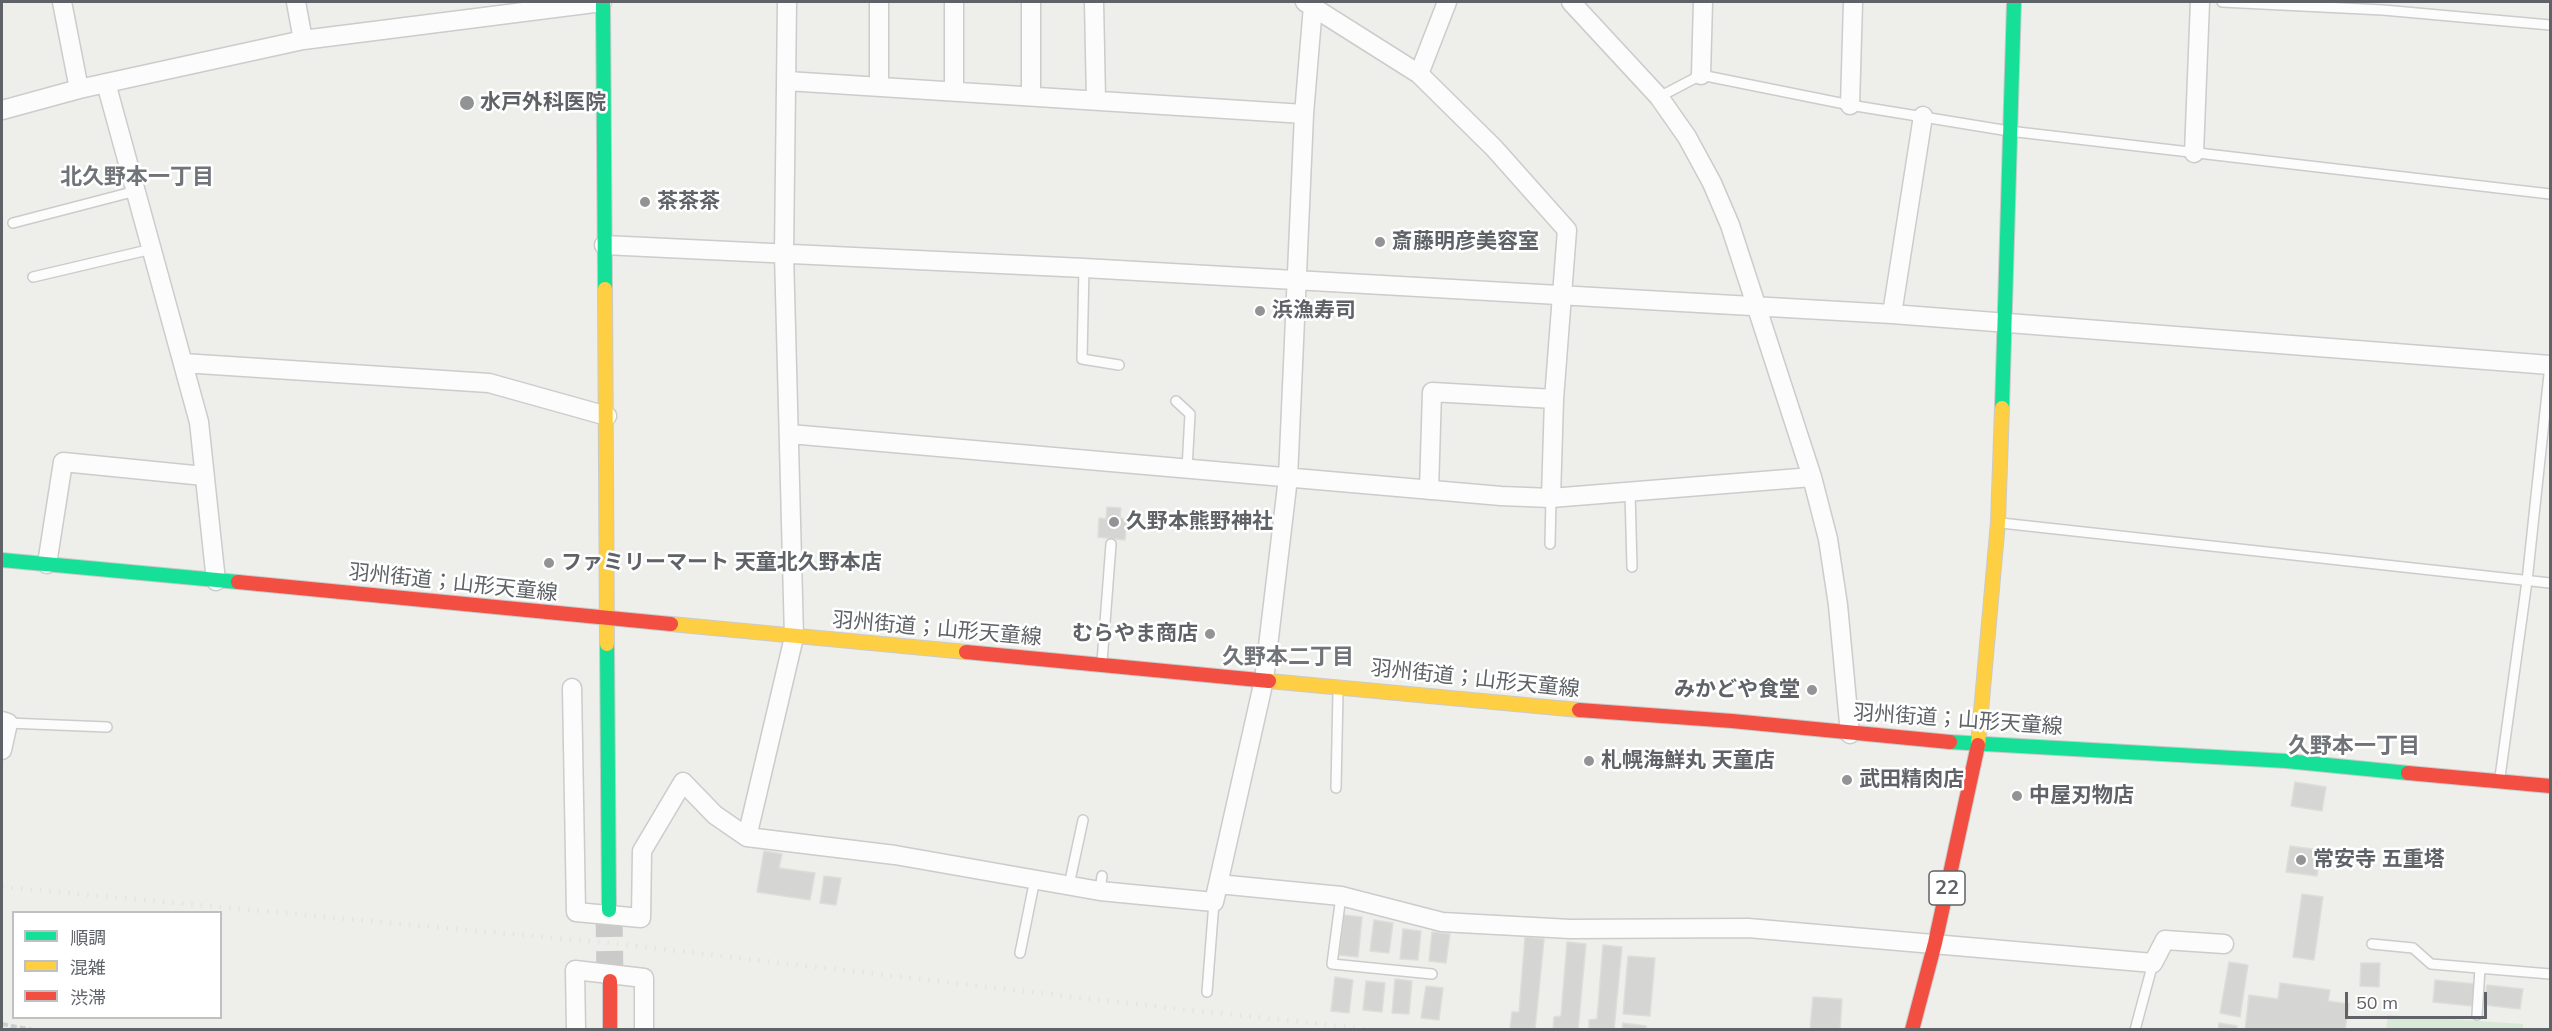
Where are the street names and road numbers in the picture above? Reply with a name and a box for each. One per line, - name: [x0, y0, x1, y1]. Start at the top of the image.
- street label: 羽州街道；山形天童線: [347, 559, 559, 607]
- street label: 羽州街道；山形天童線: [831, 607, 1043, 651]
- street label: 羽州街道；山形天童線: [1369, 655, 1581, 703]
- street label: 羽州街道；山形天童線: [1852, 700, 2064, 740]
- road number: 22: [1929, 871, 1965, 905]

